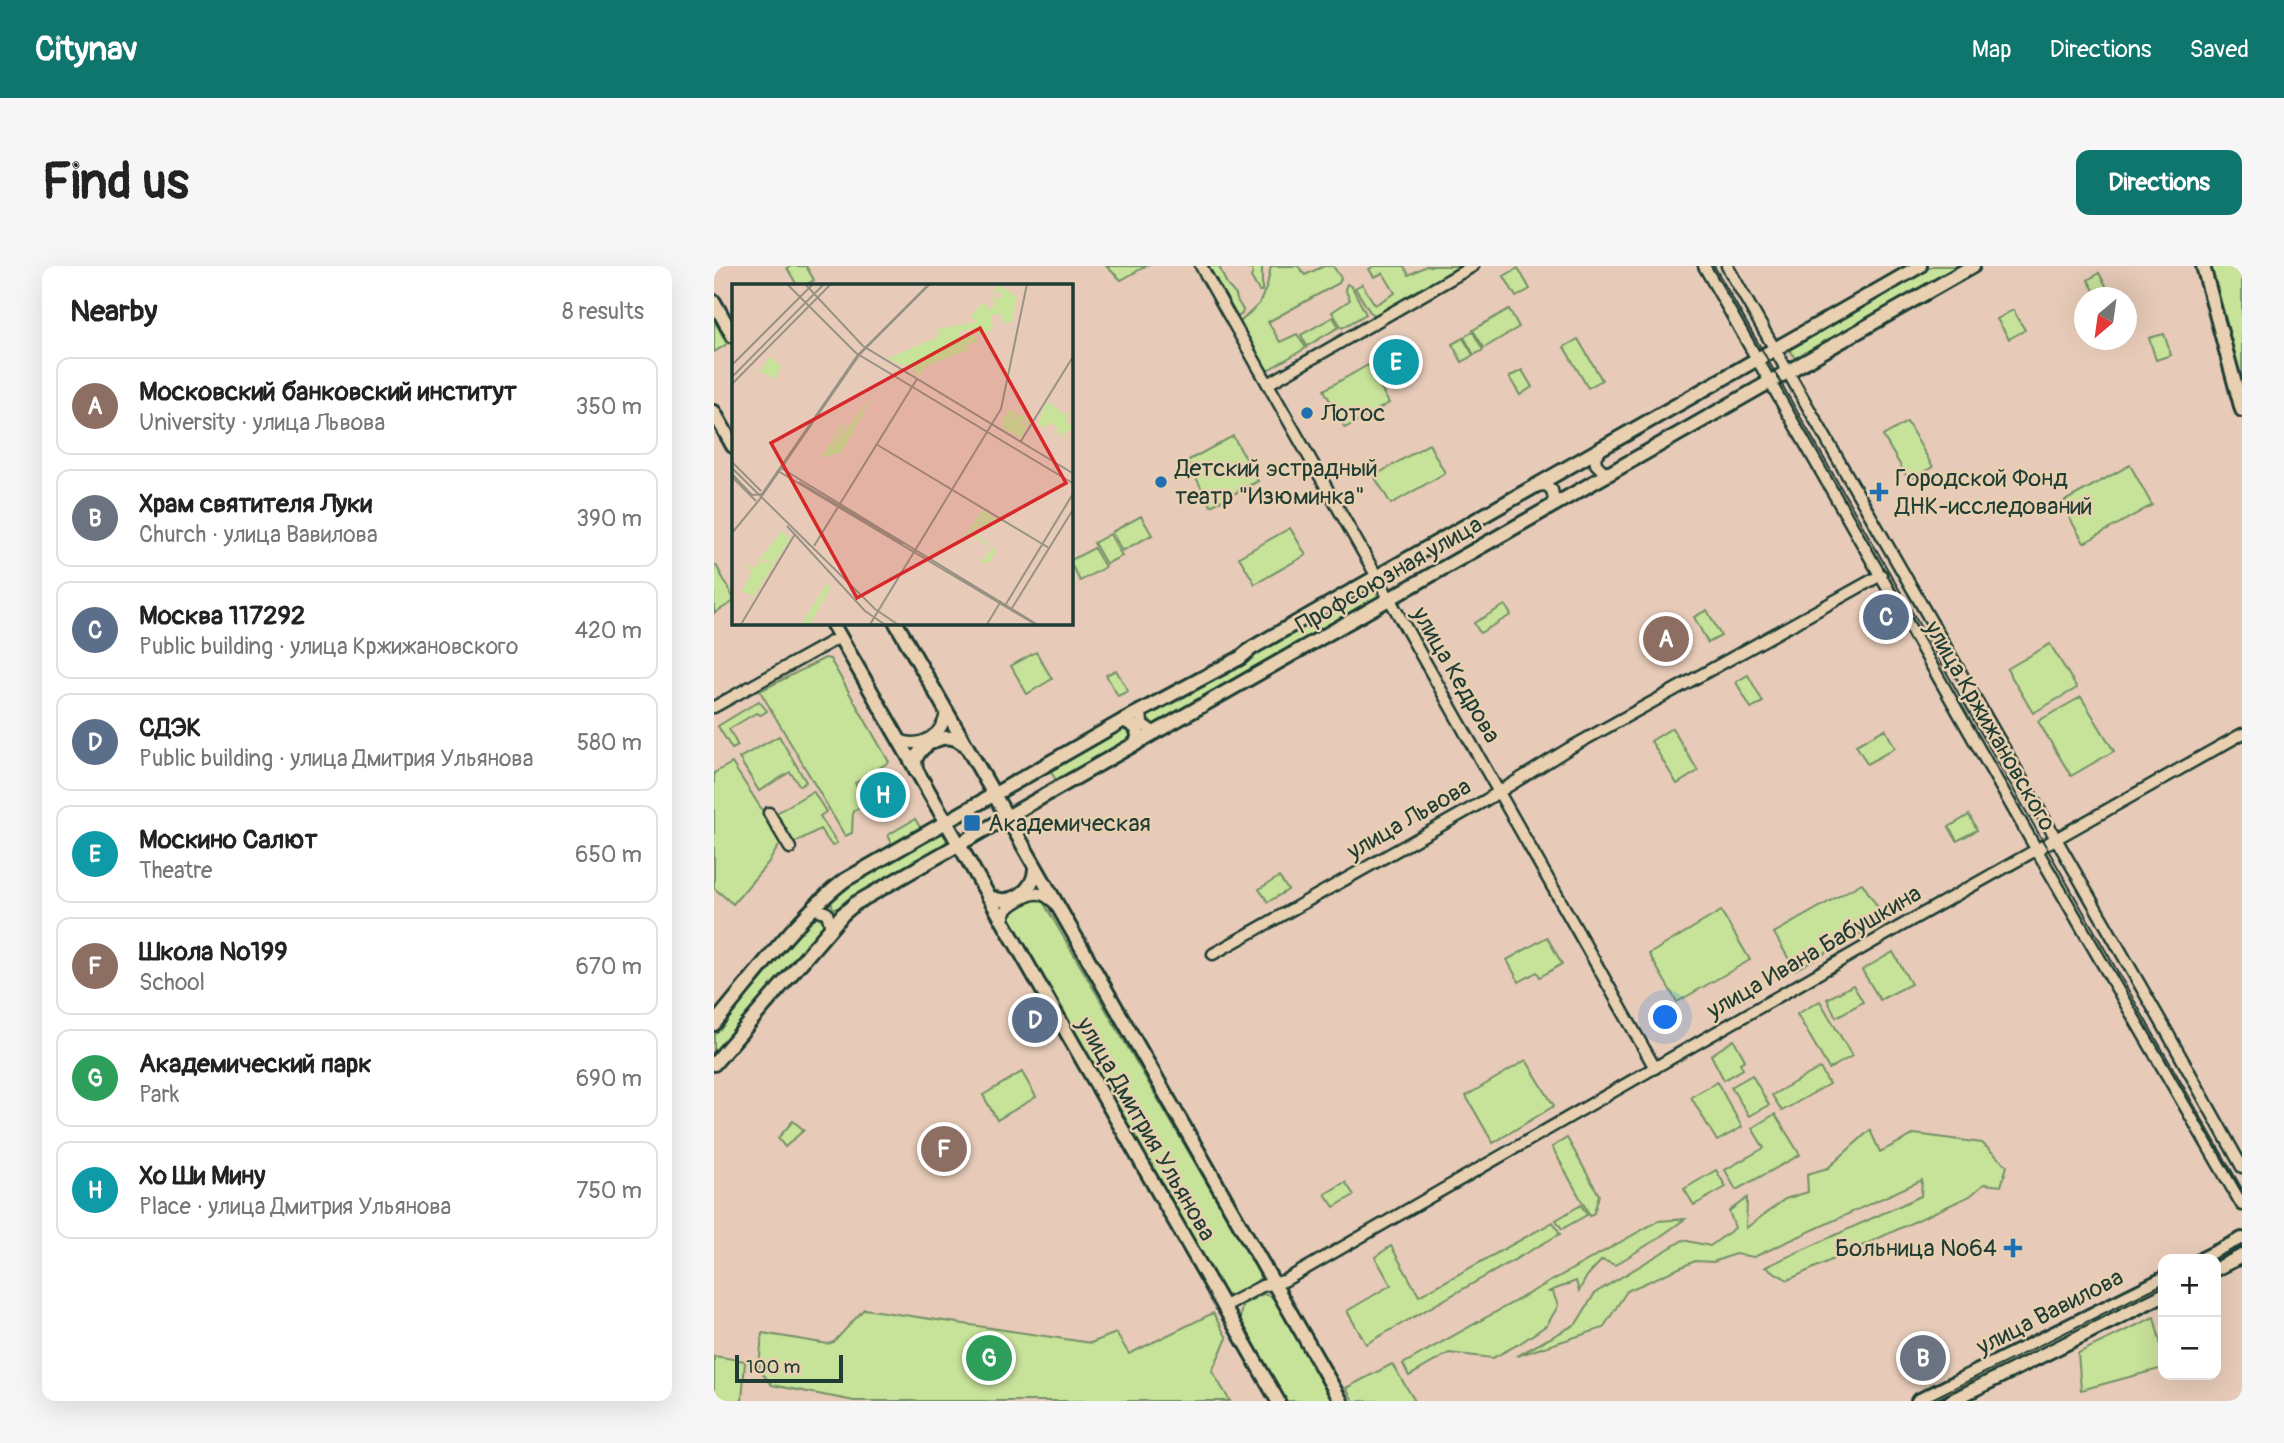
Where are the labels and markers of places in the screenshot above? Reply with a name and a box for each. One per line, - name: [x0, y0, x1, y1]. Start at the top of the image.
- pin: E: [1373, 336, 1419, 388]
- place label: Лотос: [1320, 399, 1385, 428]
- marker: Лотос: [1299, 405, 1315, 421]
- place label: Детский эстрадный театр "Изюминка": [1174, 454, 1378, 511]
- place label: Городской Фонд ДНК-исследований: [1894, 464, 2093, 521]
- marker: Детский эстрадный театр "Изюминка": [1153, 474, 1169, 490]
- marker: Городской Фонд ДНК-исследований: [1869, 482, 1889, 502]
- pin: C: [1863, 591, 1909, 643]
- pin: A: [1643, 613, 1689, 665]
- pin: H: [860, 769, 906, 821]
- place label: Академическая: [988, 809, 1151, 838]
- marker: Академическая: [962, 813, 982, 833]
- pin: D: [1012, 994, 1058, 1046]
- pin: F: [921, 1123, 967, 1175]
- place label: Больница №64: [1835, 1234, 1997, 1263]
- marker: Больница №64: [2003, 1238, 2023, 1258]
- pin: G: [966, 1332, 1012, 1384]
- pin: B: [1900, 1332, 1946, 1384]

